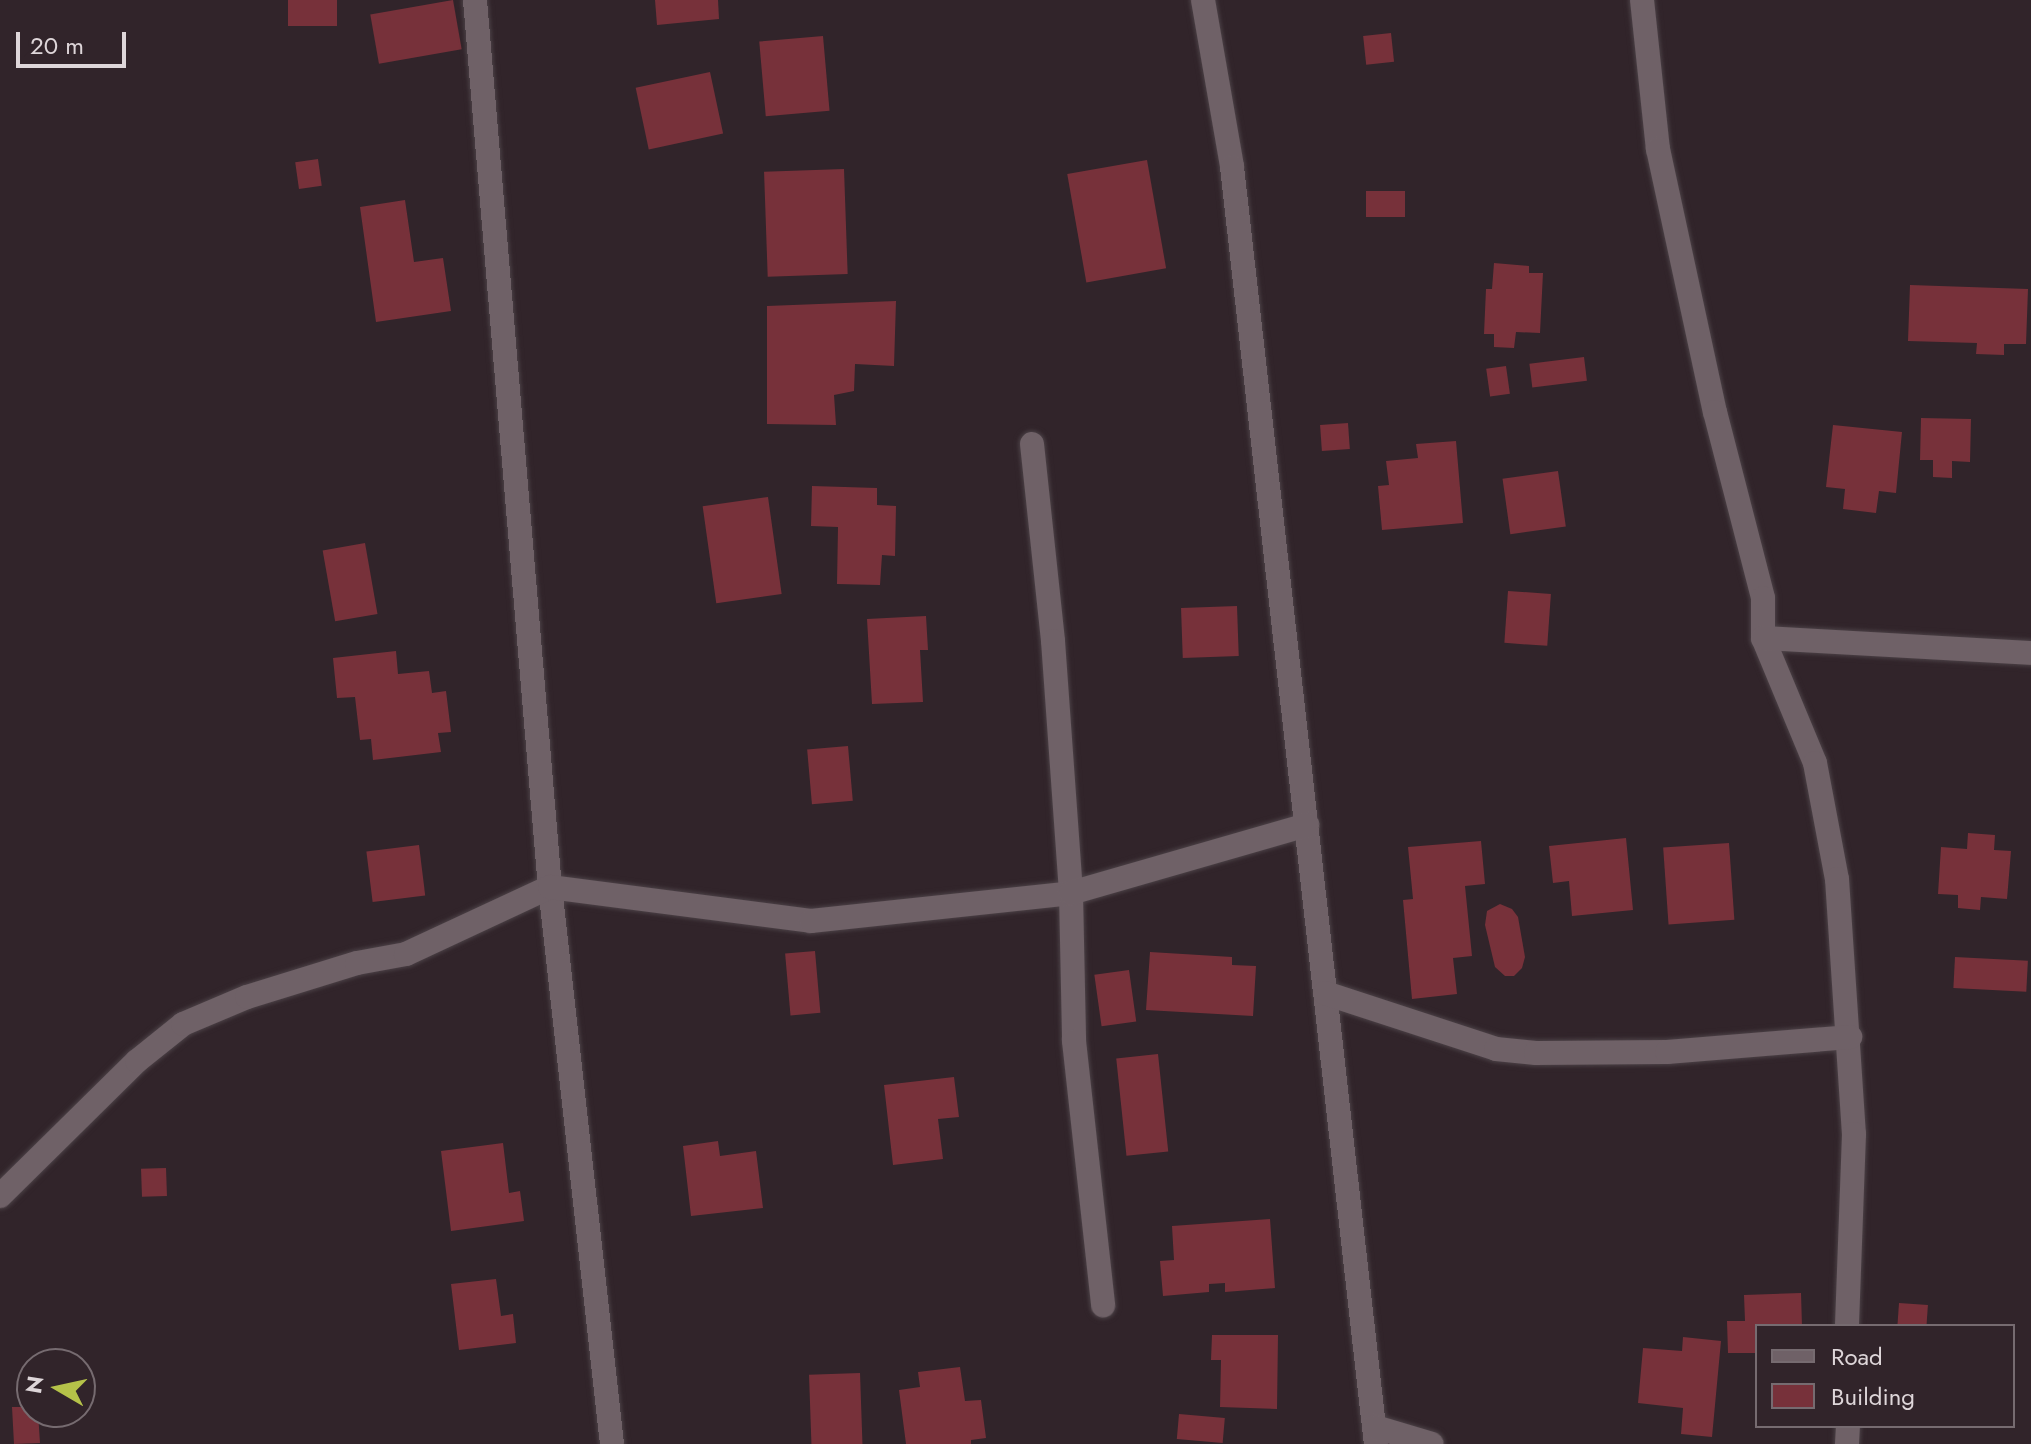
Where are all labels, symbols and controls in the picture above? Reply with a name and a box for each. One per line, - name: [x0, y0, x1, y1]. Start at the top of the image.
- scale bar: [20, 16, 130, 66]
- text: 20 m: [30, 28, 84, 63]
- legend: [1755, 1324, 2015, 1428]
- text: Road: [1831, 1339, 1883, 1374]
- north arrow: [16, 1348, 96, 1428]
- text: N: [17, 1373, 51, 1396]
- text: Building: [1831, 1379, 1915, 1414]

